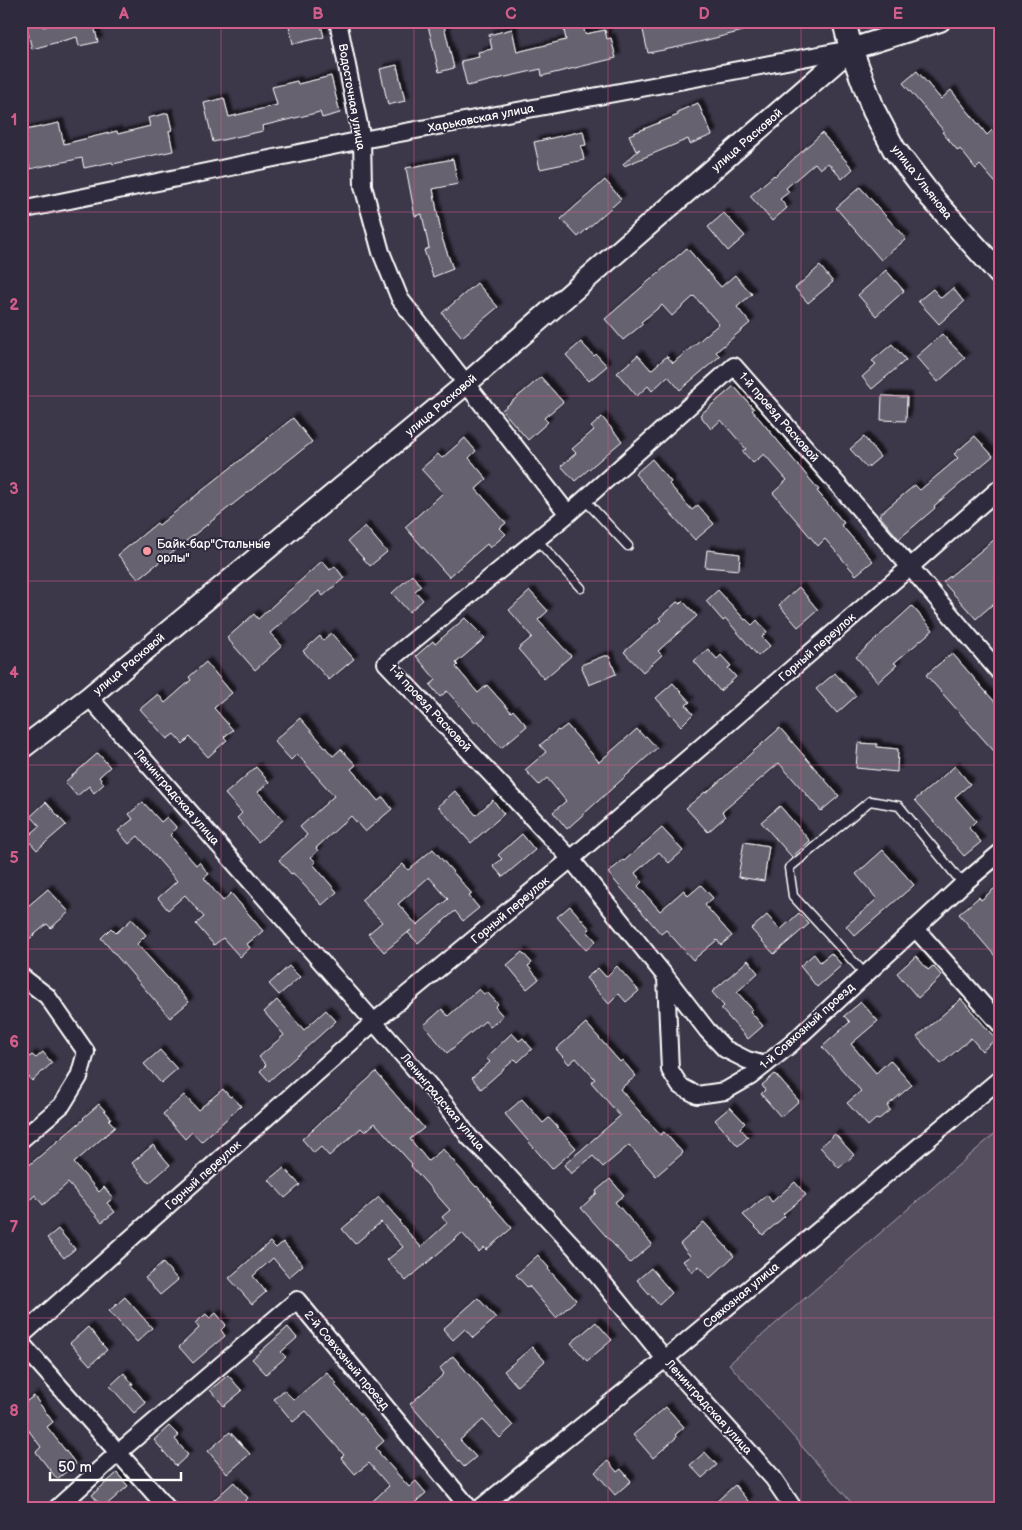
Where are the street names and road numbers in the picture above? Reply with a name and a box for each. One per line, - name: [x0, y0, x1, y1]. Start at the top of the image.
- street label: Водосточная улица: [335, 43, 368, 151]
- street label: Харьковская улица: [427, 101, 536, 136]
- street label: улица Расковой: [709, 105, 786, 175]
- street label: улица Ульянова: [888, 142, 955, 222]
- street label: 1-й проезд Расковой: [735, 369, 822, 466]
- street label: улица Расковой: [402, 371, 480, 440]
- street label: Горный переулок: [776, 609, 859, 685]
- street label: улица Расковой: [90, 630, 168, 699]
- street label: 1-й проезд Расковой: [385, 661, 474, 755]
- street label: Ленинградская улица: [130, 745, 223, 849]
- street label: Горный переулок: [468, 873, 553, 947]
- street label: 1-й Совхозный проезд: [757, 979, 858, 1073]
- street label: Ленинградская улица: [397, 1050, 488, 1154]
- street label: Горный переулок: [162, 1137, 245, 1213]
- street label: Совхозная улица: [700, 1259, 782, 1332]
- street label: 2-й Совхозный проезд: [301, 1308, 393, 1413]
- street label: Ленинградская улица: [661, 1356, 755, 1458]

